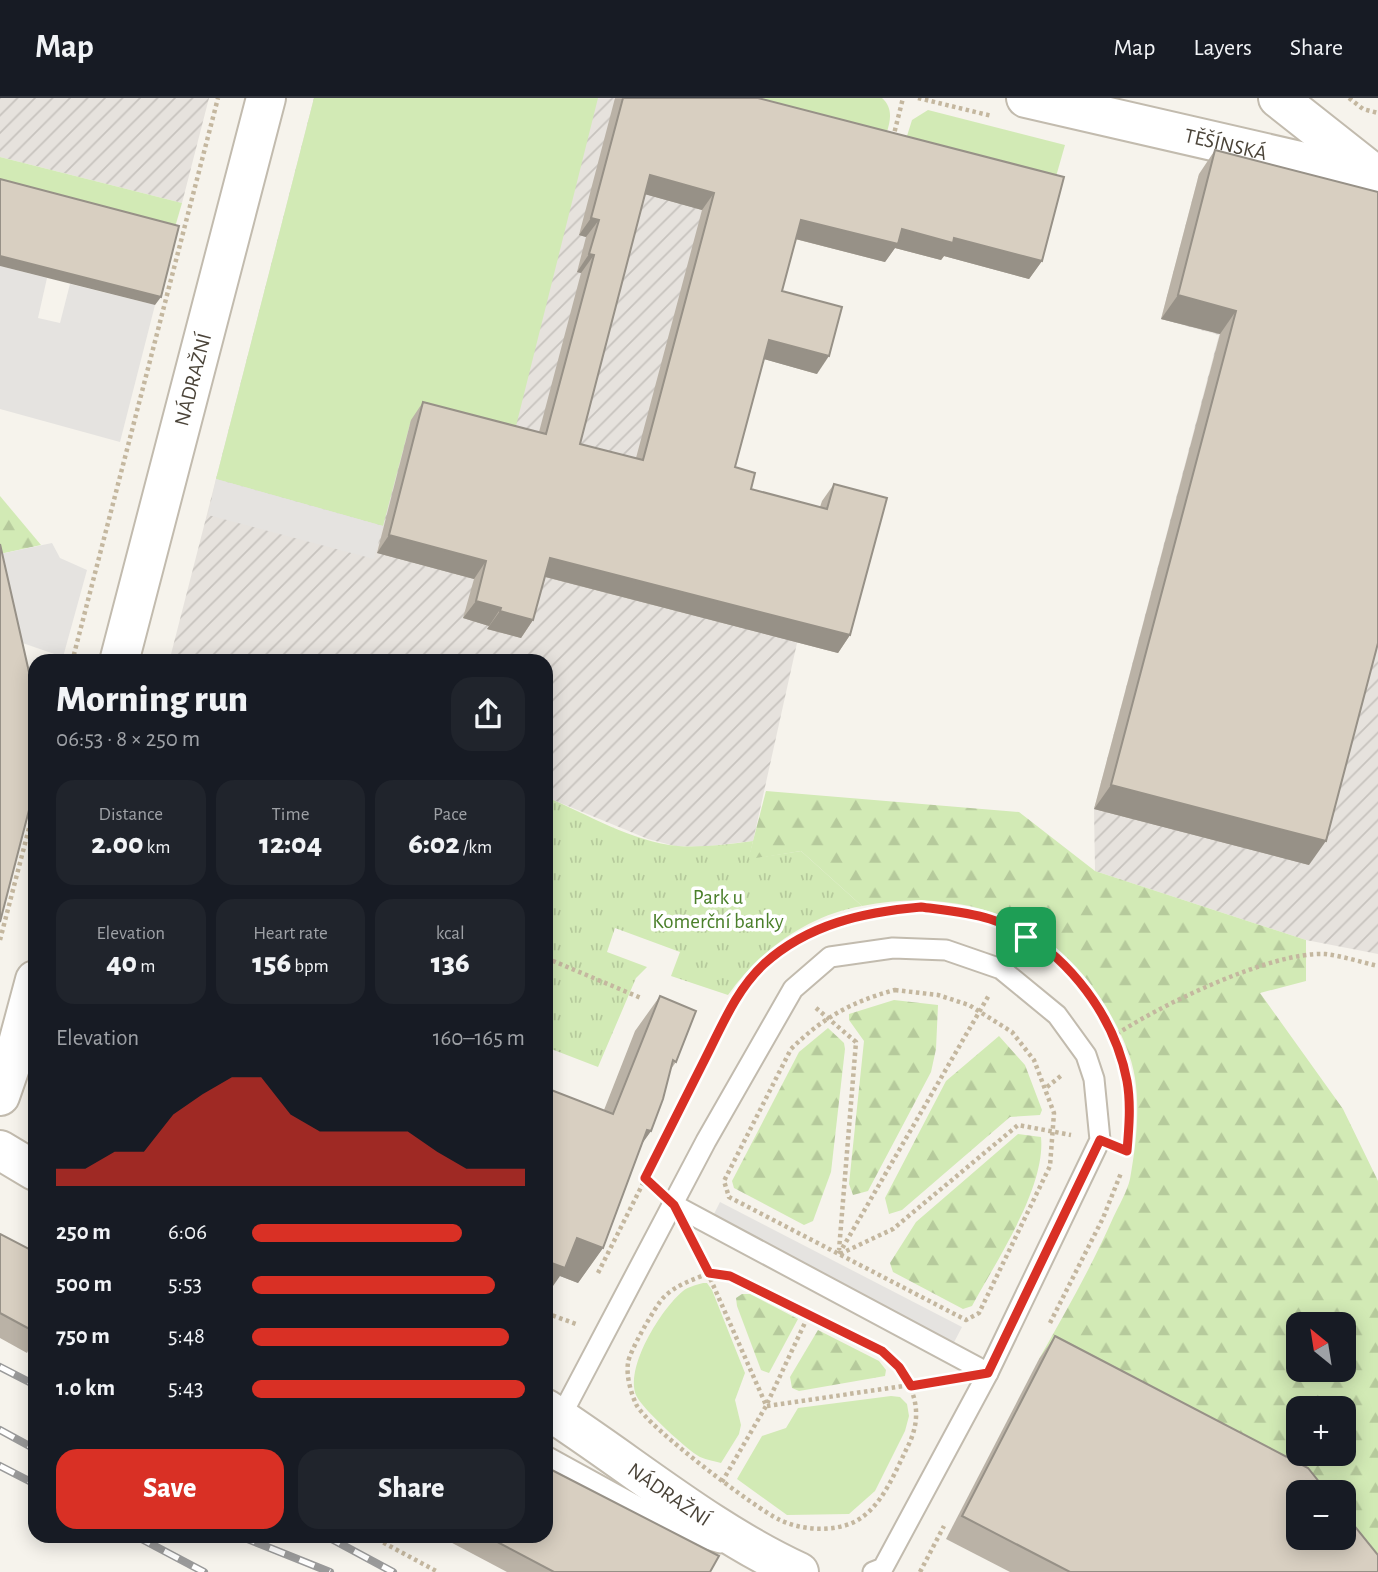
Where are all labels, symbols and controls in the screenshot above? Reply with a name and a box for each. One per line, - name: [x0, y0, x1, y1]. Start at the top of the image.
- text: Map: [35, 31, 94, 64]
- text: Map: [1113, 36, 1155, 60]
- text: Layers: [1193, 36, 1252, 60]
- text: Share: [1290, 36, 1343, 60]
- street label: TĚŠÍNSKÁ: [1182, 125, 1269, 164]
- street label: NÁDRAŽNÍ: [171, 330, 215, 428]
- button: share: [451, 677, 525, 751]
- text: Morning run: [56, 681, 248, 719]
- text: 06:53 · 8 × 250 m: [56, 728, 200, 751]
- text: Distance: [99, 805, 163, 824]
- text: Time: [272, 805, 309, 824]
- text: Pace: [433, 805, 467, 824]
- text: 2.00: [91, 829, 143, 859]
- text: 12:04: [259, 829, 322, 859]
- text: 6:02: [408, 829, 460, 859]
- text: km: [143, 838, 170, 857]
- text: /km: [460, 838, 492, 857]
- park label: Park u Komerční banky: [652, 887, 784, 932]
- pin: [996, 907, 1056, 967]
- icon: arrive: [1007, 918, 1045, 956]
- text: Elevation: [96, 924, 165, 943]
- text: Heart rate: [253, 924, 328, 943]
- text: kcal: [436, 924, 465, 943]
- text: 40: [106, 948, 137, 978]
- text: 156: [252, 948, 291, 978]
- text: 136: [431, 948, 470, 978]
- text: m: [137, 957, 155, 976]
- text: bpm: [291, 957, 329, 976]
- text: Elevation: [56, 1027, 139, 1050]
- text: 160–165 m: [433, 1027, 525, 1050]
- text: 250 m: [56, 1221, 111, 1244]
- text: 6:06: [168, 1221, 207, 1244]
- text: 500 m: [56, 1273, 112, 1296]
- text: 5:53: [168, 1273, 202, 1296]
- north arrow: [1286, 1312, 1356, 1382]
- map controls: [1286, 1312, 1356, 1550]
- text: 750 m: [56, 1325, 110, 1348]
- text: 5:48: [168, 1325, 205, 1348]
- text: 1.0 km: [56, 1377, 115, 1400]
- text: 5:43: [168, 1377, 203, 1400]
- button: +: [1286, 1396, 1356, 1466]
- button: Save: [56, 1449, 284, 1529]
- button: Share: [298, 1449, 525, 1529]
- street label: NÁDRAŽNÍ: [624, 1459, 715, 1530]
- button: −: [1286, 1480, 1356, 1550]

